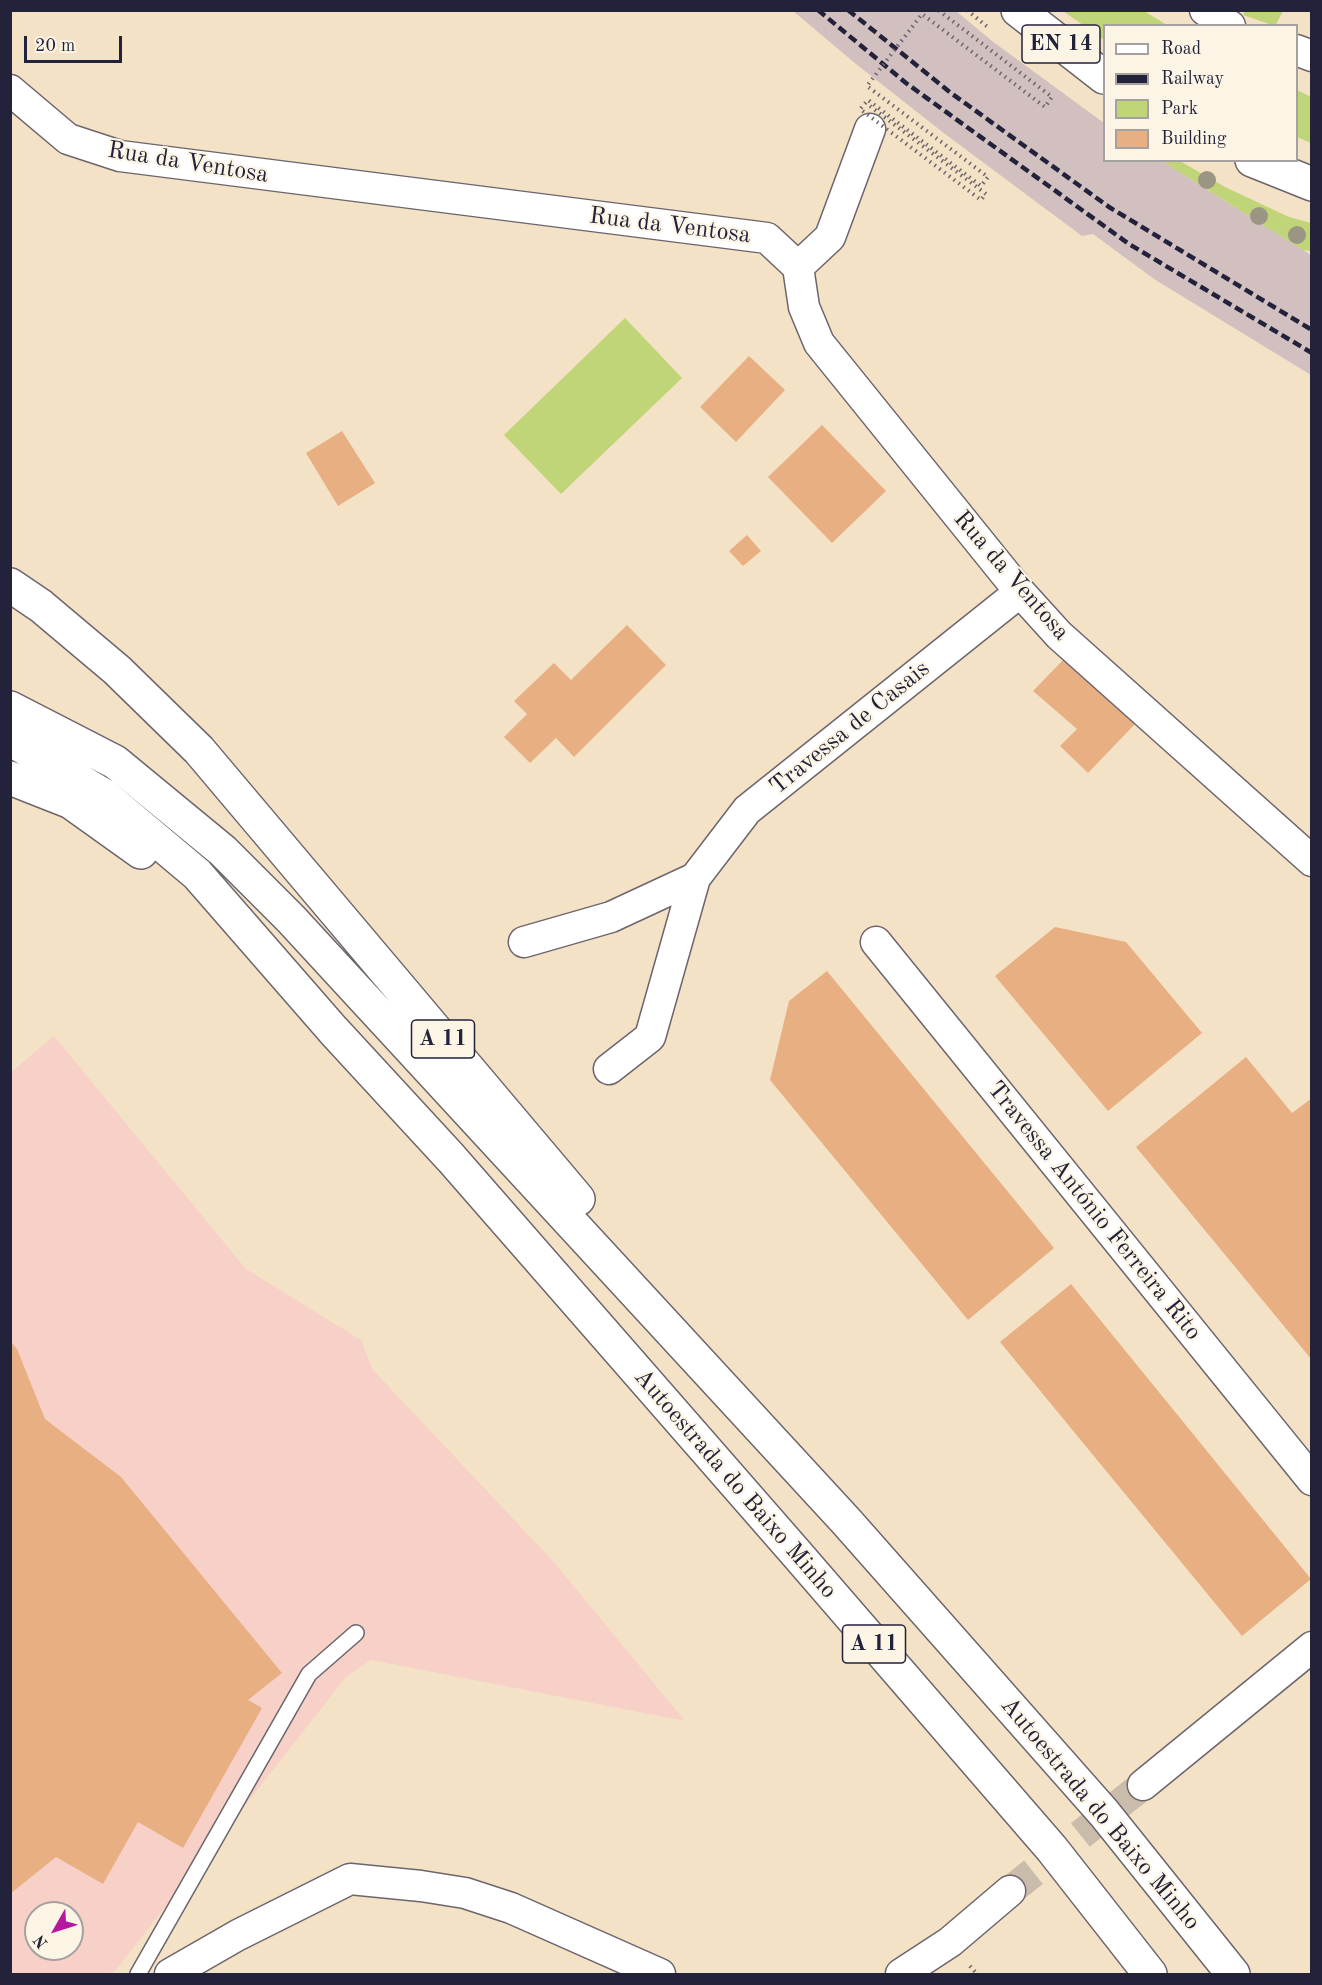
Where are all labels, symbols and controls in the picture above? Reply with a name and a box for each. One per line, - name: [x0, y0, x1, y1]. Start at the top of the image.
- scale bar: [27, 24, 124, 62]
- legend: [1103, 24, 1298, 162]
- road number: EN 14: [1022, 25, 1100, 63]
- text: 20 m: [35, 37, 75, 55]
- text: Road: [1161, 40, 1201, 58]
- text: Railway: [1161, 70, 1224, 88]
- text: Park: [1161, 100, 1198, 118]
- text: Building: [1161, 130, 1226, 148]
- street label: Rua da Ventosa: [106, 136, 270, 190]
- street label: Rua da Ventosa: [588, 202, 752, 250]
- street label: Rua da Ventosa: [947, 505, 1075, 647]
- street label: Travessa de Casais: [764, 655, 936, 801]
- road number: A 11: [412, 1020, 474, 1058]
- street label: Travessa António Ferreira Rito: [981, 1076, 1207, 1346]
- street label: Autoestrada do Baixo Minho: [627, 1363, 843, 1605]
- road number: A 11: [842, 1625, 906, 1663]
- street label: Autoestrada do Baixo Minho: [994, 1692, 1206, 1936]
- north arrow: [24, 1901, 84, 1961]
- text: N: [32, 1931, 52, 1951]

